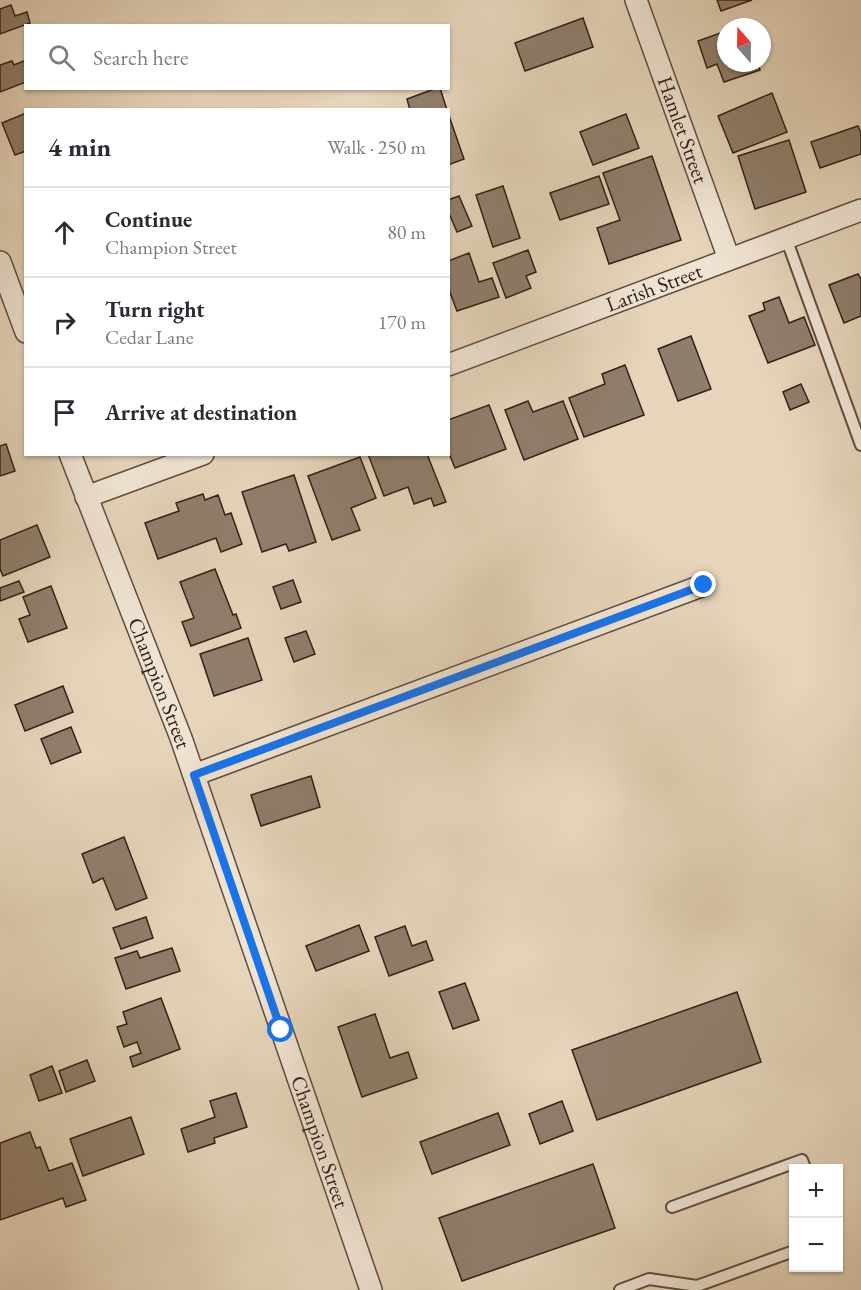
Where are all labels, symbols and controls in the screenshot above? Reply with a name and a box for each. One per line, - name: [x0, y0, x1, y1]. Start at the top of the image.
- north arrow: [717, 18, 771, 72]
- search box: [24, 24, 450, 90]
- icon: search: [45, 41, 78, 74]
- text: Search here: [93, 43, 188, 72]
- street label: Hamlet Street: [651, 72, 715, 187]
- text: 4 min: [48, 130, 111, 164]
- text: Walk · 250 m: [327, 134, 426, 160]
- text: Continue: [105, 205, 192, 234]
- icon: ahead: [48, 216, 81, 249]
- text: 80 m: [387, 219, 426, 245]
- text: Champion Street: [105, 234, 237, 260]
- street label: Larish Street: [602, 257, 706, 318]
- text: Turn right: [105, 295, 204, 324]
- icon: right: [48, 306, 81, 339]
- text: 170 m: [378, 309, 426, 335]
- text: Cedar Lane: [105, 324, 194, 350]
- icon: arrive: [48, 396, 81, 429]
- text: Arrive at destination: [105, 398, 297, 427]
- route end: [690, 571, 716, 597]
- street label: Champion Street: [122, 614, 198, 752]
- route start: [267, 1016, 293, 1042]
- street label: Champion Street: [285, 1072, 356, 1212]
- map controls: [789, 1164, 843, 1272]
- button: +: [789, 1164, 843, 1218]
- button: −: [789, 1218, 843, 1272]

